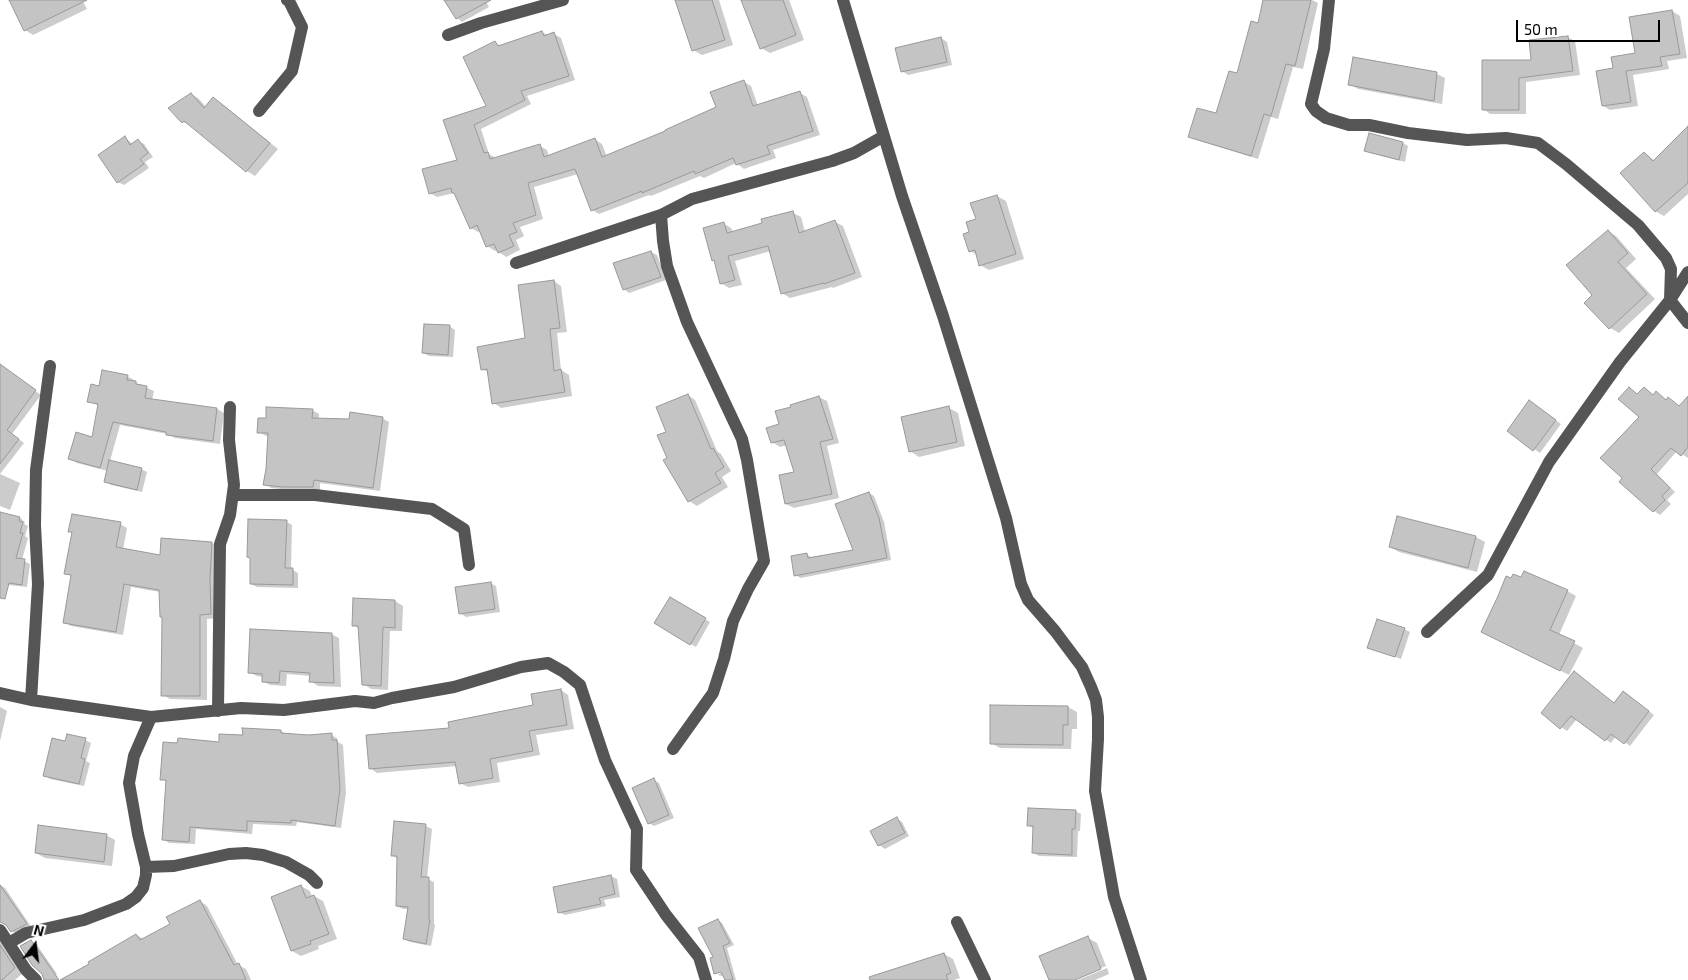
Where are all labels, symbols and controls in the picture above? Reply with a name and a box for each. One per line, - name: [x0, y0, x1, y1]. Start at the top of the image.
- scale bar: [1518, 10, 1662, 42]
- text: 50 m: [1524, 20, 1558, 38]
- north arrow: [10, 920, 60, 970]
- text: N: [32, 921, 46, 940]

